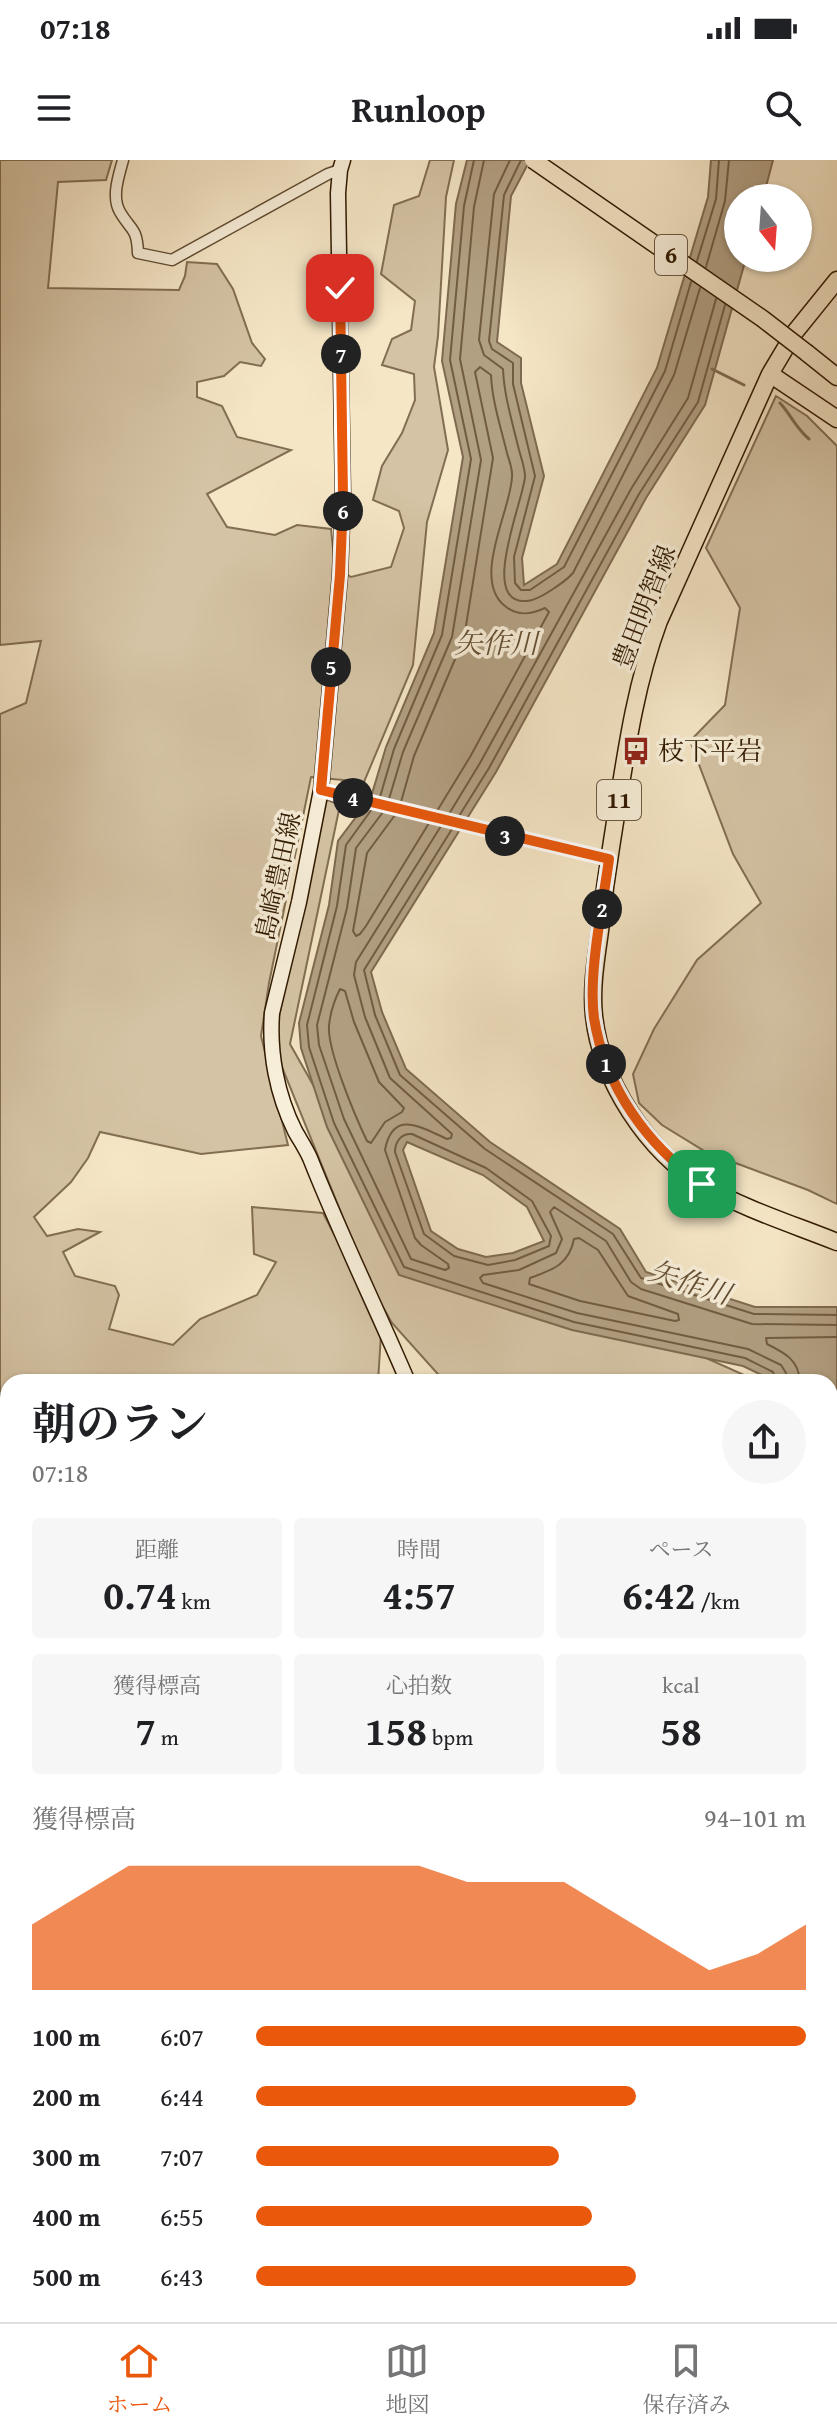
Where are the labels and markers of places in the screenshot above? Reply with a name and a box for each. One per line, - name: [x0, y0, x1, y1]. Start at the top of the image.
- pin: [306, 254, 374, 322]
- pin: 7: [321, 334, 361, 374]
- pin: 6: [323, 491, 363, 531]
- pin: 5: [311, 647, 351, 687]
- place label: 枝下平岩: [658, 731, 762, 770]
- bus stop icon: 枝下平岩: [621, 736, 651, 766]
- pin: 4: [333, 778, 373, 818]
- pin: 3: [485, 816, 525, 856]
- pin: 2: [582, 889, 622, 929]
- pin: 1: [586, 1044, 626, 1084]
- pin: [668, 1150, 736, 1218]

